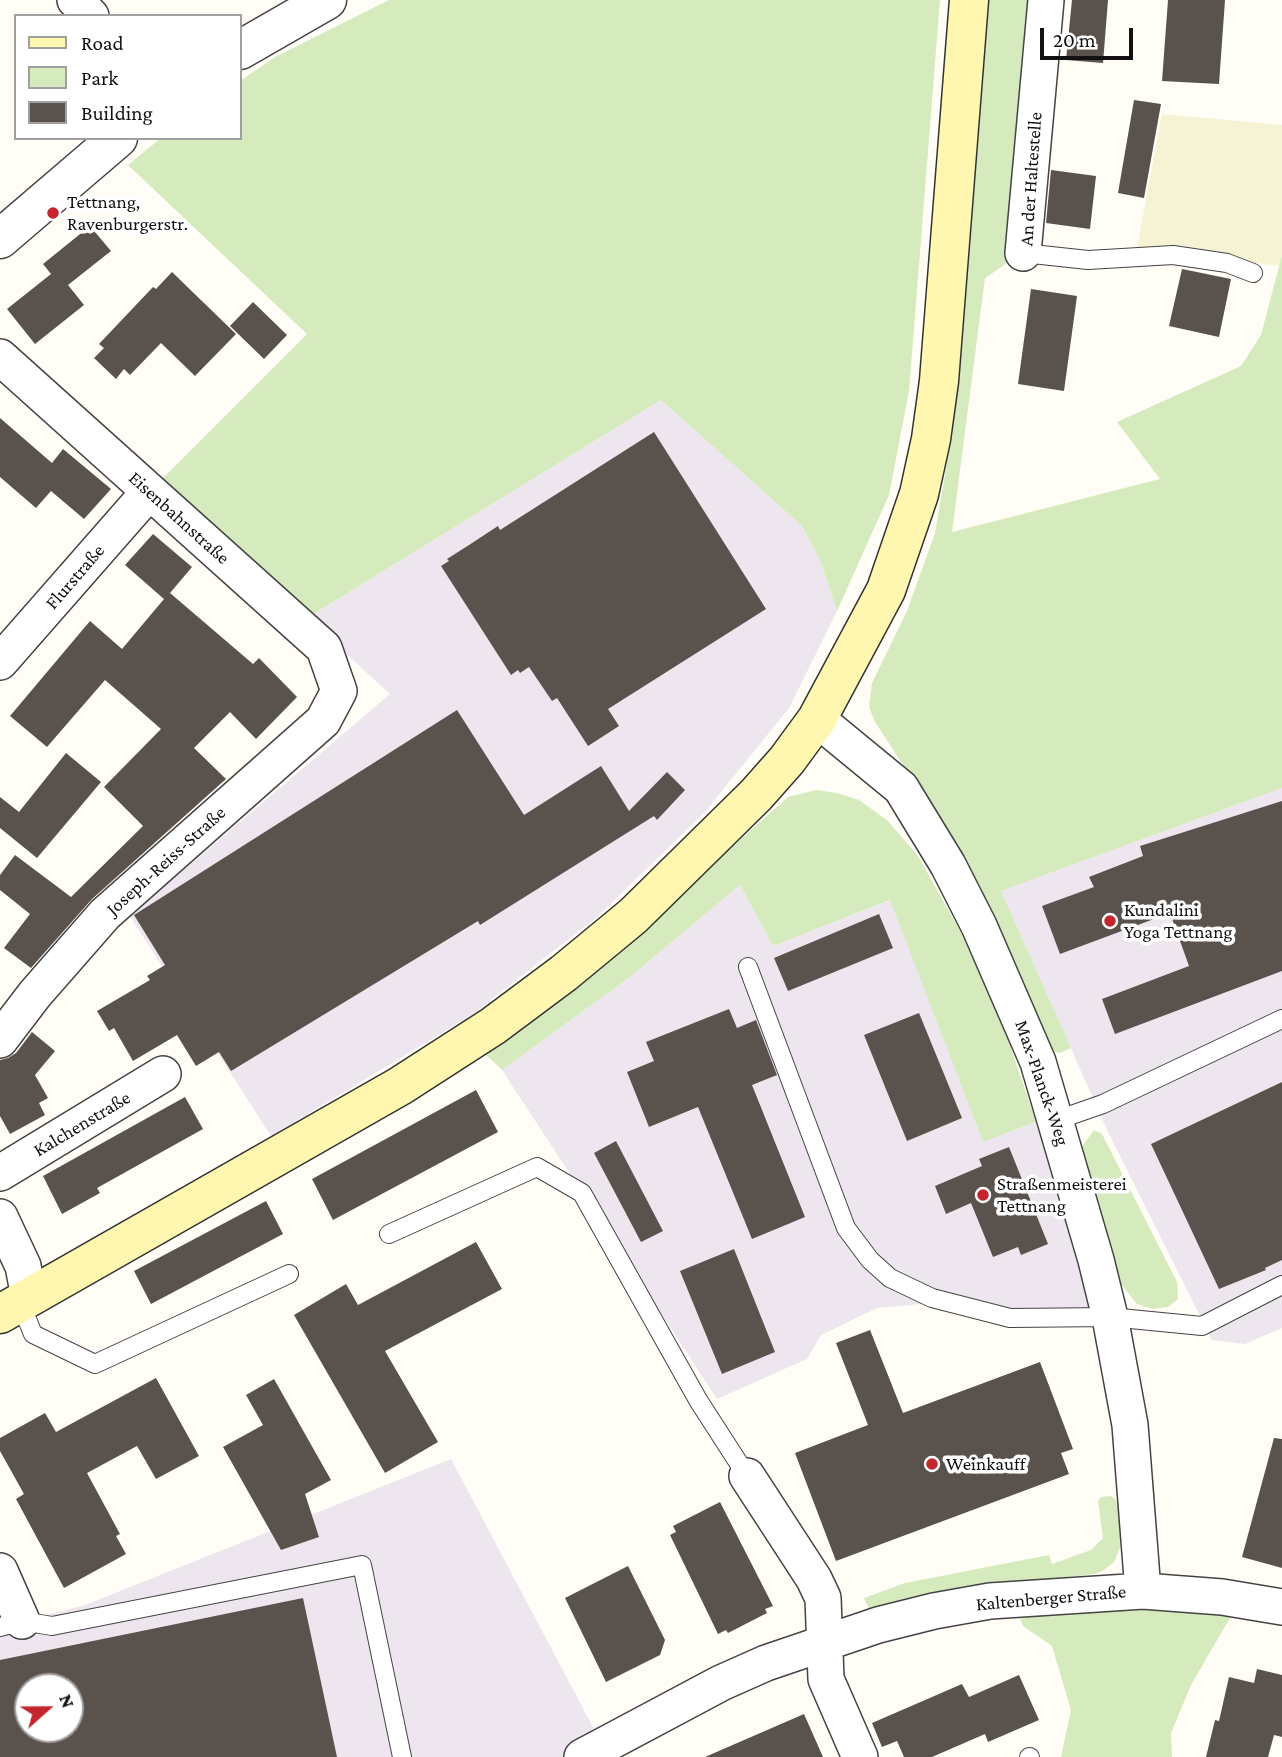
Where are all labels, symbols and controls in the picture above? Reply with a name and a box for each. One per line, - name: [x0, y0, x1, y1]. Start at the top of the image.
- legend: [14, 14, 242, 140]
- scale bar: [1044, 14, 1137, 58]
- text: 20 m: [1053, 28, 1096, 52]
- text: Road: [81, 31, 124, 55]
- text: Park: [81, 66, 118, 90]
- text: Building: [81, 101, 153, 125]
- street label: An der Haltestelle: [1015, 111, 1047, 247]
- place label: Tettnang, Ravenburgerstr.: [67, 191, 188, 235]
- marker: Tettnang, Ravenburgerstr.: [45, 205, 61, 221]
- street label: Eisenbahnstraße: [124, 467, 234, 569]
- street label: Flurstraße: [41, 540, 109, 614]
- street label: Joseph-Reiss-Straße: [102, 801, 230, 921]
- place label: Kundalini Yoga Tettnang: [1124, 899, 1233, 943]
- marker: Kundalini Yoga Tettnang: [1102, 913, 1118, 929]
- street label: Max-Planck-Weg: [1010, 1017, 1074, 1149]
- street label: Kalchenstraße: [29, 1086, 135, 1162]
- place label: Straßenmeisterei Tettnang: [997, 1173, 1127, 1217]
- marker: Straßenmeisterei Tettnang: [975, 1187, 991, 1203]
- place label: Weinkauff: [946, 1453, 1025, 1475]
- marker: Weinkauff: [924, 1456, 940, 1472]
- street label: Kaltenberger Straße: [975, 1580, 1127, 1616]
- north arrow: [14, 1673, 84, 1743]
- text: N: [55, 1691, 79, 1711]

